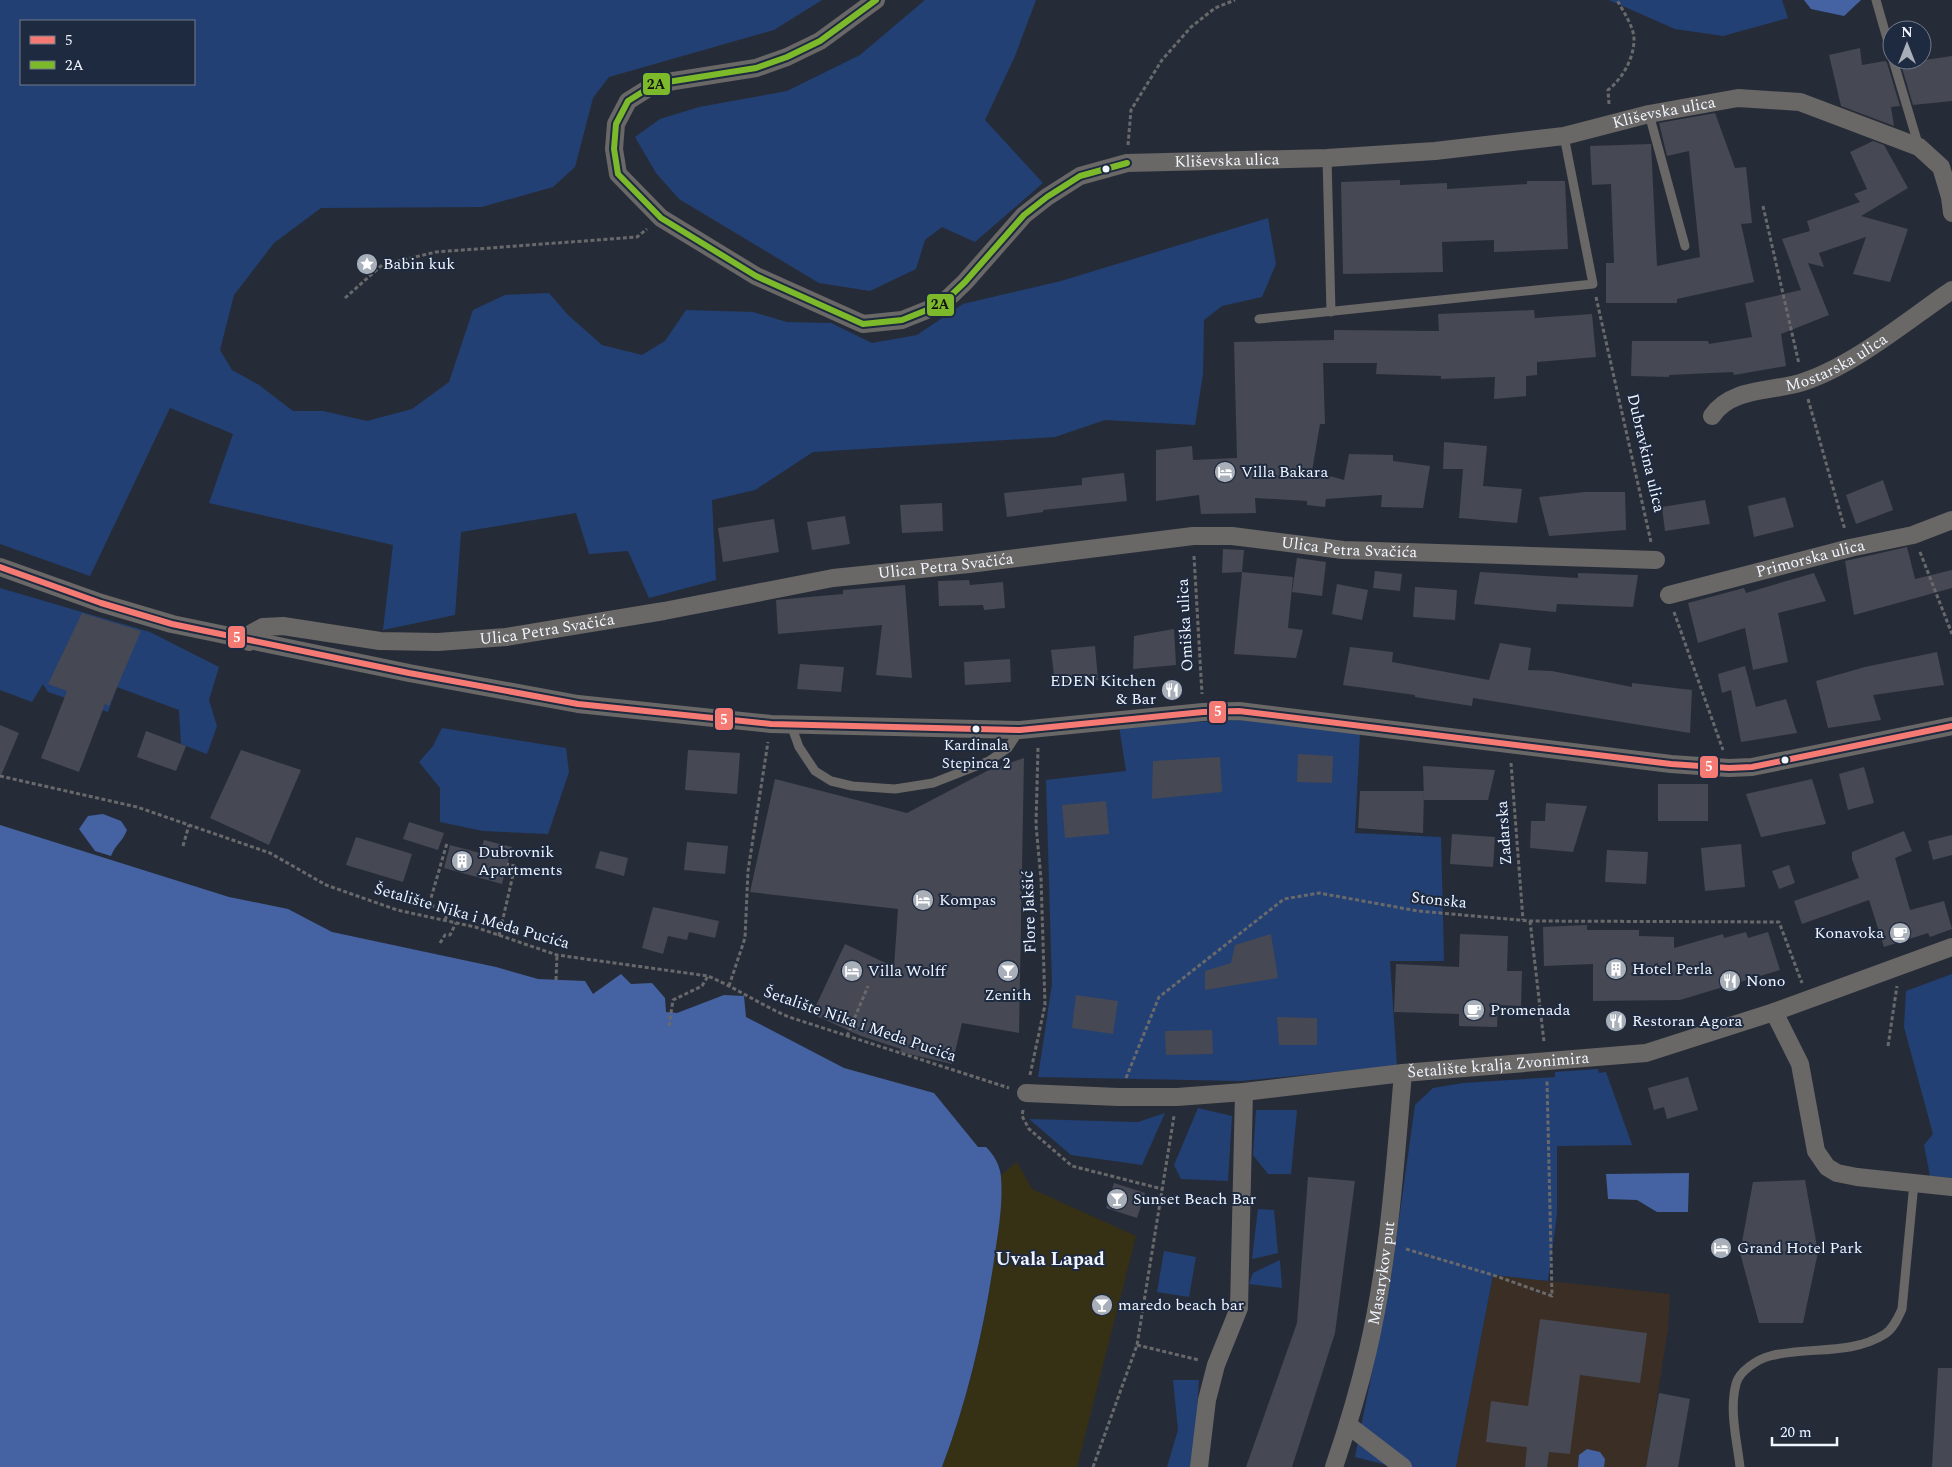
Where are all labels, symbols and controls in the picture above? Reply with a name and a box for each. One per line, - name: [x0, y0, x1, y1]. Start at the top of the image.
- legend: [20, 20, 195, 85]
- north arrow: [1882, 20, 1932, 70]
- text: N: [1901, 22, 1913, 43]
- text: 5: [65, 29, 73, 52]
- text: 2A: [65, 54, 84, 77]
- line badge: 2A: [642, 72, 671, 96]
- text: 2A: [647, 74, 666, 95]
- street label: Kliševska ulica: [1610, 90, 1718, 135]
- street label: Kliševska ulica: [1174, 147, 1280, 174]
- unlabelled marker: [1101, 164, 1111, 174]
- place icon: Babin kuk: [355, 252, 379, 276]
- place label: Babin kuk: [383, 252, 455, 276]
- line badge: 2A: [926, 293, 955, 317]
- text: 2A: [931, 294, 950, 315]
- street label: Mostarska ulica: [1783, 327, 1893, 398]
- street label: Dubravkina ulica: [1621, 391, 1671, 515]
- hotel icon: Villa Bakara: [1213, 460, 1237, 484]
- place label: Villa Bakara: [1241, 460, 1328, 484]
- street label: Ulica Petra Svačića: [1280, 530, 1418, 564]
- street label: Primorska ulica: [1753, 533, 1867, 584]
- street label: Ulica Petra Svačića: [877, 547, 1015, 585]
- street label: Omiška ulica: [1171, 578, 1199, 672]
- street label: Ulica Petra Svačića: [479, 607, 616, 651]
- line badge: 5: [227, 625, 246, 649]
- text: 5: [233, 627, 241, 648]
- place label: EDEN Kitchen & Bar: [1050, 669, 1156, 711]
- restaurant icon: EDEN Kitchen & Bar: [1160, 678, 1184, 702]
- line badge: 5: [1208, 700, 1227, 724]
- text: 5: [1214, 701, 1222, 722]
- line badge: 5: [714, 707, 734, 731]
- text: 5: [720, 709, 728, 730]
- marker: Kardinala Stepinca 2: [971, 724, 981, 734]
- place label: Kardinala Stepinca 2: [942, 734, 1010, 775]
- line badge: 5: [1699, 755, 1719, 779]
- unlabelled marker: [1780, 755, 1790, 765]
- text: 5: [1705, 756, 1713, 777]
- street label: Zadarska: [1490, 800, 1518, 866]
- place label: Dubrovnik Apartments: [478, 840, 563, 882]
- building icon: Dubrovnik Apartments: [450, 849, 474, 873]
- street label: Flore Jakšić: [1016, 870, 1042, 954]
- street label: Šetalište Nika i Meda Pucića: [371, 877, 573, 955]
- street label: Stonska: [1410, 885, 1468, 915]
- hotel icon: Kompas: [911, 888, 935, 912]
- place label: Kompas: [939, 888, 996, 912]
- place label: Konavoka: [1814, 921, 1884, 945]
- cafe icon: Konavoka: [1888, 921, 1912, 945]
- building icon: Hotel Perla: [1604, 957, 1628, 981]
- place label: Hotel Perla: [1632, 957, 1712, 981]
- hotel icon: Villa Wolff: [840, 959, 864, 983]
- place label: Villa Wolff: [868, 959, 947, 983]
- bar icon: Zenith: [996, 959, 1020, 983]
- restaurant icon: Nono: [1718, 969, 1742, 993]
- place label: Nono: [1746, 969, 1785, 993]
- street label: Šetalište Nika i Meda Pucića: [760, 980, 960, 1068]
- place label: Zenith: [985, 983, 1031, 1007]
- cafe icon: Promenada: [1462, 998, 1486, 1022]
- place label: Promenada: [1490, 998, 1571, 1022]
- restaurant icon: Restoran Agora: [1604, 1009, 1628, 1033]
- place label: Restoran Agora: [1632, 1009, 1742, 1033]
- street label: Šetalište kralja Zvonimira: [1406, 1046, 1590, 1085]
- bar icon: Sunset Beach Bar: [1105, 1187, 1129, 1211]
- place label: Sunset Beach Bar: [1133, 1187, 1256, 1211]
- street label: Masarykov put: [1362, 1220, 1401, 1327]
- hotel icon: Grand Hotel Park: [1709, 1236, 1733, 1260]
- place label: Grand Hotel Park: [1737, 1236, 1863, 1260]
- district label: Uvala Lapad: [995, 1245, 1105, 1274]
- bar icon: maredo beach bar: [1090, 1293, 1114, 1317]
- place label: maredo beach bar: [1118, 1293, 1244, 1317]
- scale bar: [1772, 1414, 1837, 1446]
- text: 20 m: [1780, 1421, 1812, 1444]

